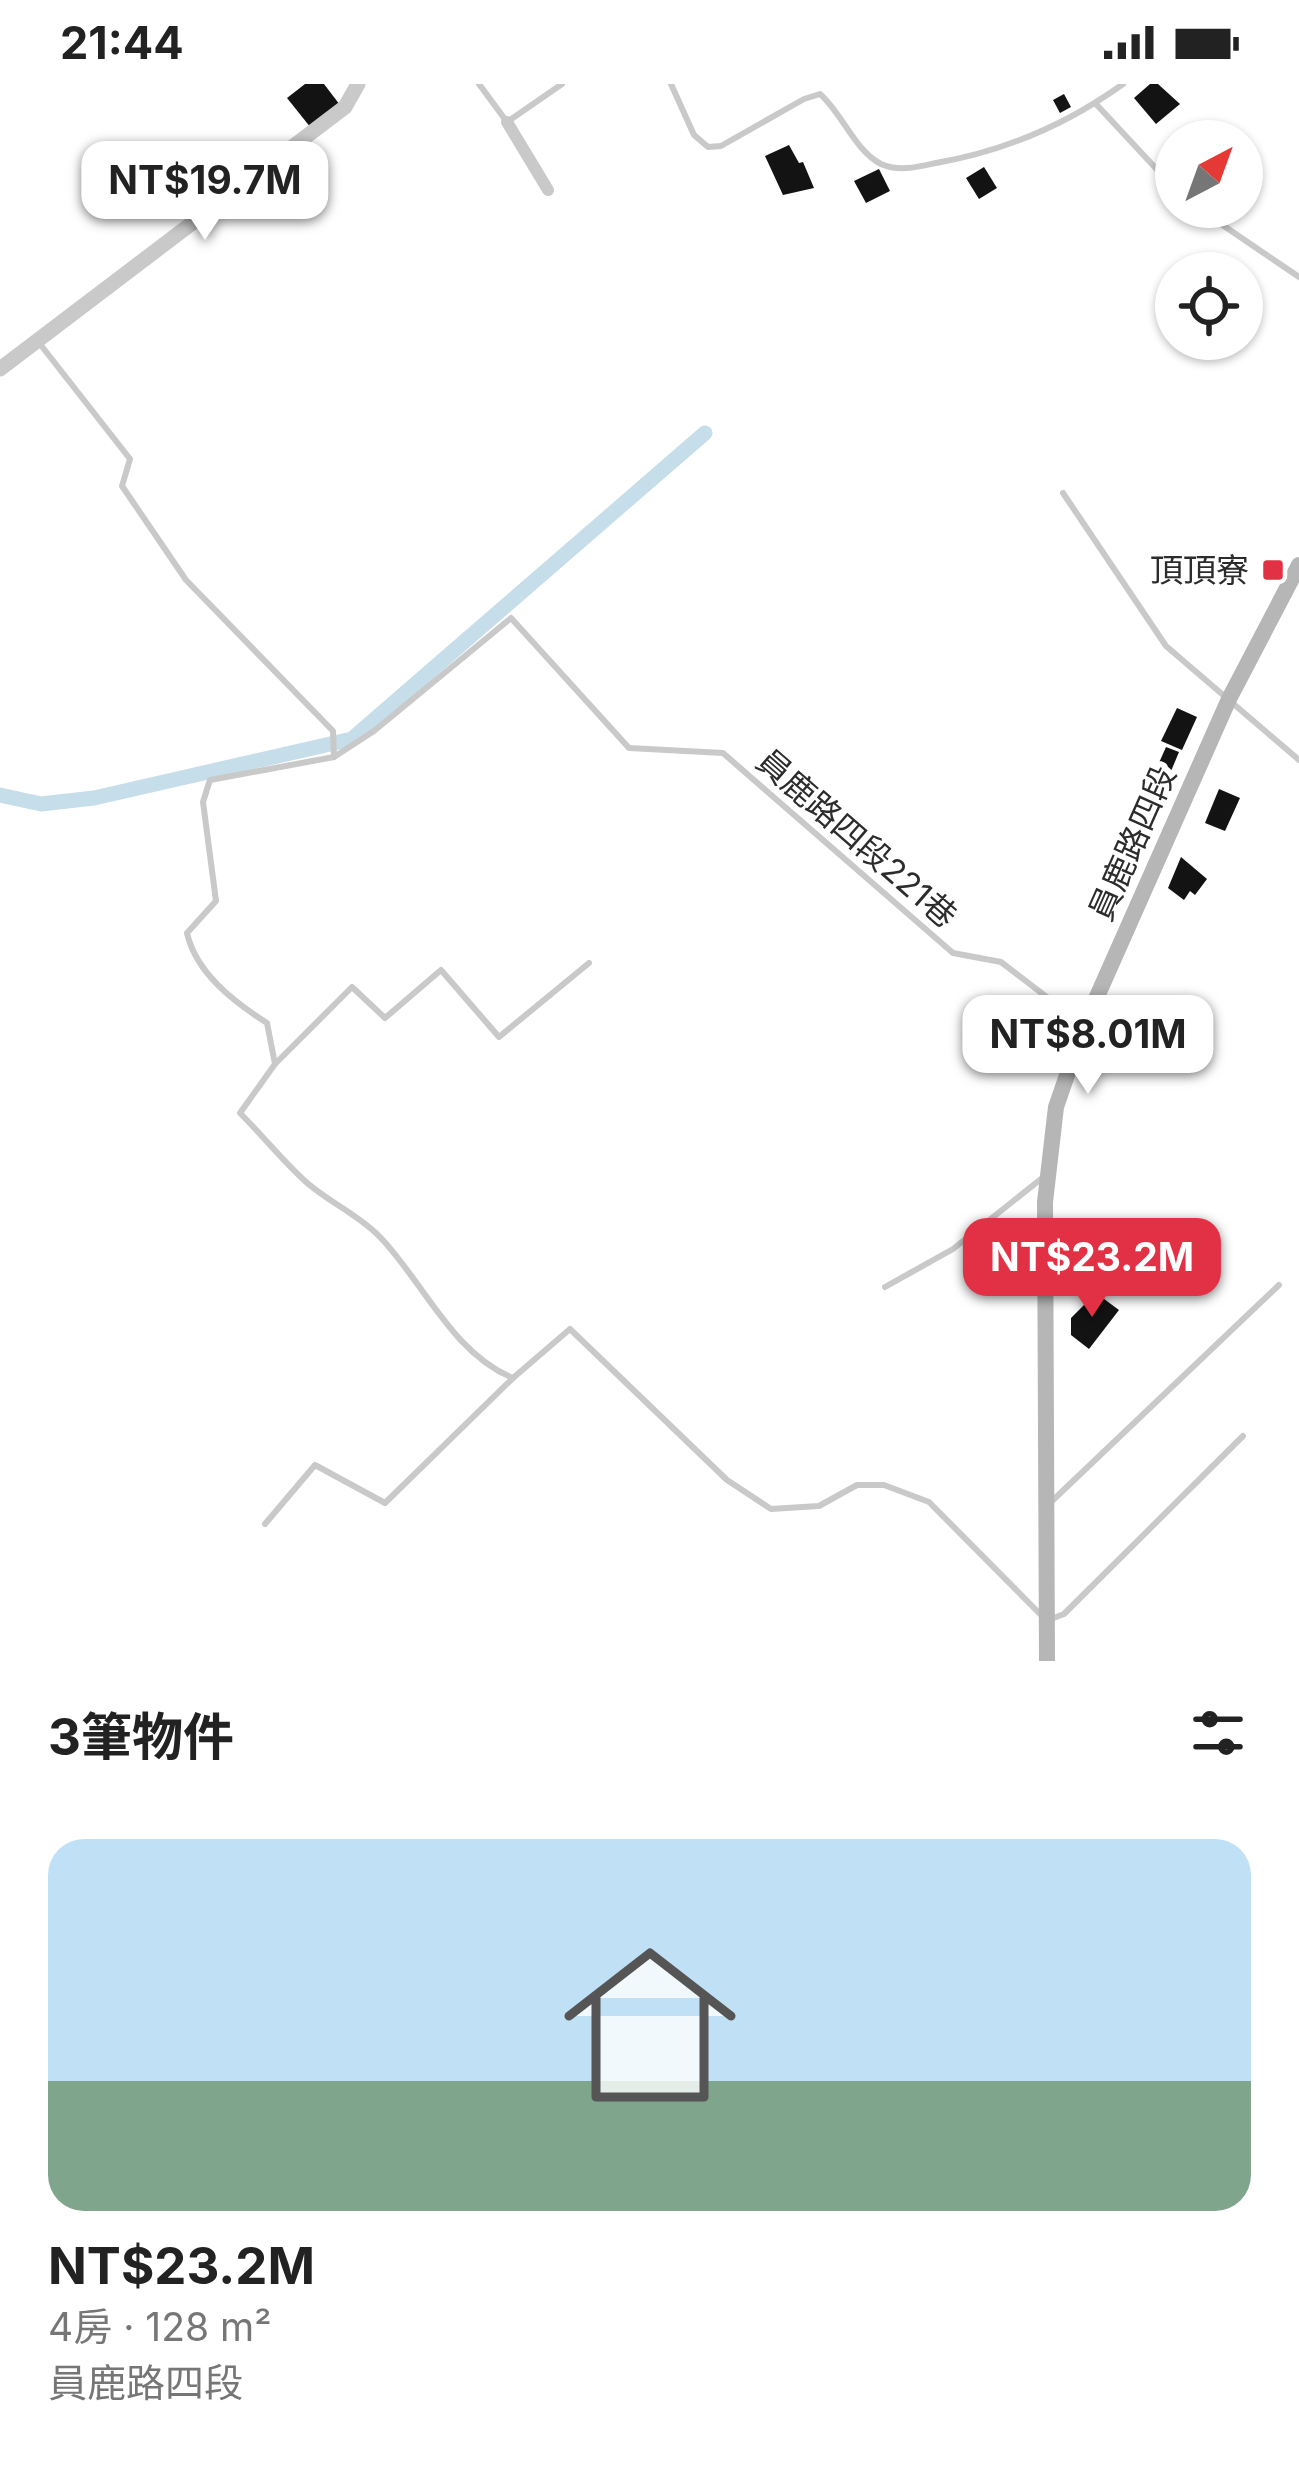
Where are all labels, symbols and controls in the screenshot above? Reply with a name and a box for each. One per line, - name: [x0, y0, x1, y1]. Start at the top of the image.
- text: 21:44: [60, 15, 184, 70]
- north arrow: [1155, 120, 1263, 228]
- map controls: [1155, 120, 1263, 360]
- pin: NT$19.7M: [81, 141, 329, 243]
- text: NT$19.7M: [108, 156, 302, 203]
- button: locate: [1155, 252, 1263, 360]
- place label: 頂頂寮: [1150, 550, 1249, 590]
- marker: 頂頂寮: [1260, 557, 1286, 583]
- street label: 員鹿路四段221巷: [749, 740, 965, 936]
- street label: 員鹿路四段: [1080, 759, 1184, 927]
- pin: NT$8.01M: [964, 995, 1212, 1097]
- text: NT$8.01M: [989, 1010, 1187, 1057]
- pin: NT$23.2M: [968, 1218, 1216, 1320]
- text: NT$23.2M: [990, 1233, 1194, 1280]
- icon: filters: [1185, 1700, 1251, 1766]
- text: 3筆物件: [48, 1706, 234, 1767]
- icon: home: [542, 1917, 758, 2133]
- text: NT$23.2M: [48, 2235, 315, 2296]
- text: 4房 · 128 m²: [48, 2303, 272, 2350]
- text: 員鹿路四段: [48, 2359, 243, 2406]

